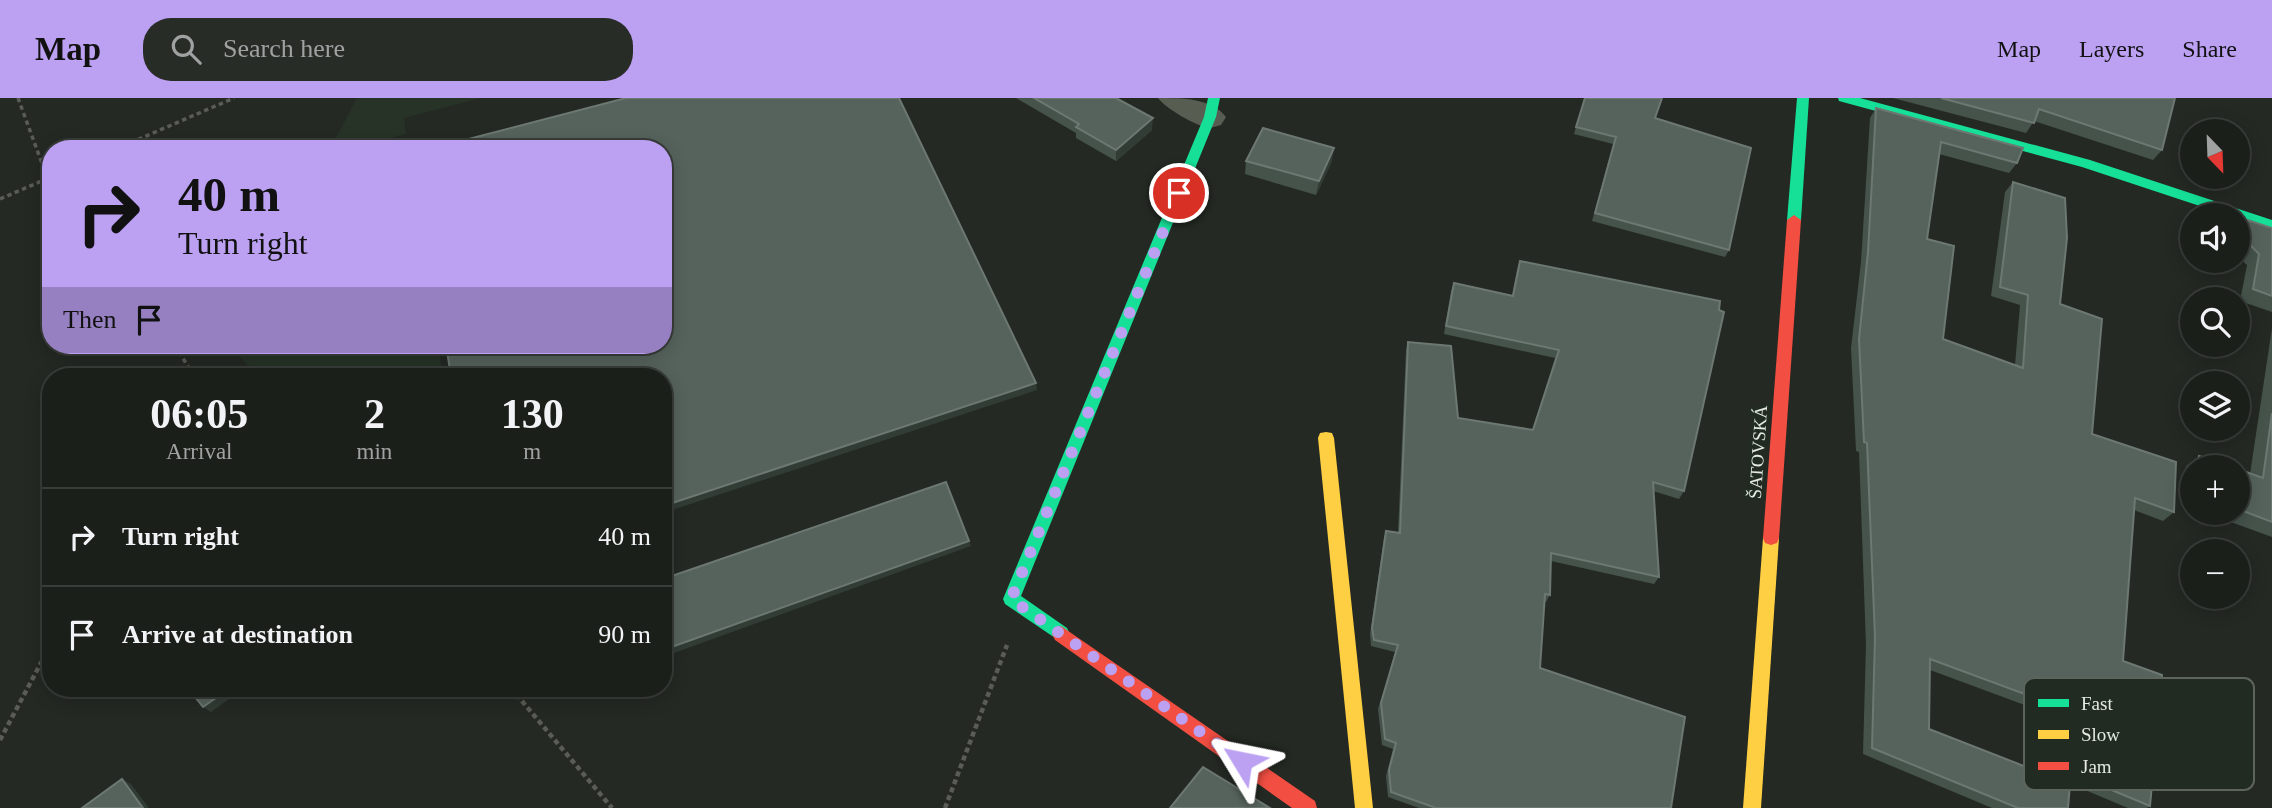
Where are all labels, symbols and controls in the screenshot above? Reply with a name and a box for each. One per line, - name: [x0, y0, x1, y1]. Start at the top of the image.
- search box: [143, 18, 633, 81]
- icon: search: [167, 30, 205, 68]
- text: Map: [35, 31, 101, 67]
- text: Search here: [223, 34, 345, 63]
- text: Map: [1997, 36, 2041, 62]
- text: Layers: [2079, 36, 2144, 62]
- text: Share: [2182, 36, 2237, 62]
- north arrow: [2180, 119, 2250, 189]
- map controls: [2180, 119, 2250, 609]
- pin: [1149, 163, 1209, 223]
- text: 40 m: [178, 167, 280, 222]
- icon: right: [63, 168, 154, 259]
- icon: arrive: [1160, 174, 1198, 212]
- button: sound: [2180, 203, 2250, 273]
- text: Turn right: [178, 225, 308, 261]
- button: search: [2180, 287, 2250, 357]
- icon: arrive: [130, 301, 168, 339]
- text: Then: [63, 305, 116, 334]
- button: layers: [2180, 371, 2250, 441]
- text: 06:05: [150, 391, 248, 437]
- text: 2: [364, 391, 385, 437]
- text: 130: [501, 391, 564, 437]
- street label: ŠATOVSKÁ: [1744, 404, 1771, 499]
- text: Arrival: [166, 439, 233, 464]
- text: min: [357, 439, 392, 464]
- text: m: [523, 439, 541, 464]
- button: +: [2180, 455, 2250, 525]
- icon: right: [63, 518, 101, 556]
- text: Turn right: [122, 522, 239, 551]
- text: 40 m: [598, 522, 651, 551]
- button: −: [2180, 539, 2250, 609]
- icon: arrive: [63, 616, 101, 654]
- text: Arrive at destination: [122, 620, 353, 649]
- text: 90 m: [598, 620, 651, 649]
- legend: [2024, 678, 2254, 790]
- text: Fast: [2081, 693, 2113, 714]
- position arrow: [1205, 724, 1279, 798]
- text: Slow: [2081, 724, 2120, 745]
- text: Jam: [2081, 756, 2112, 777]

